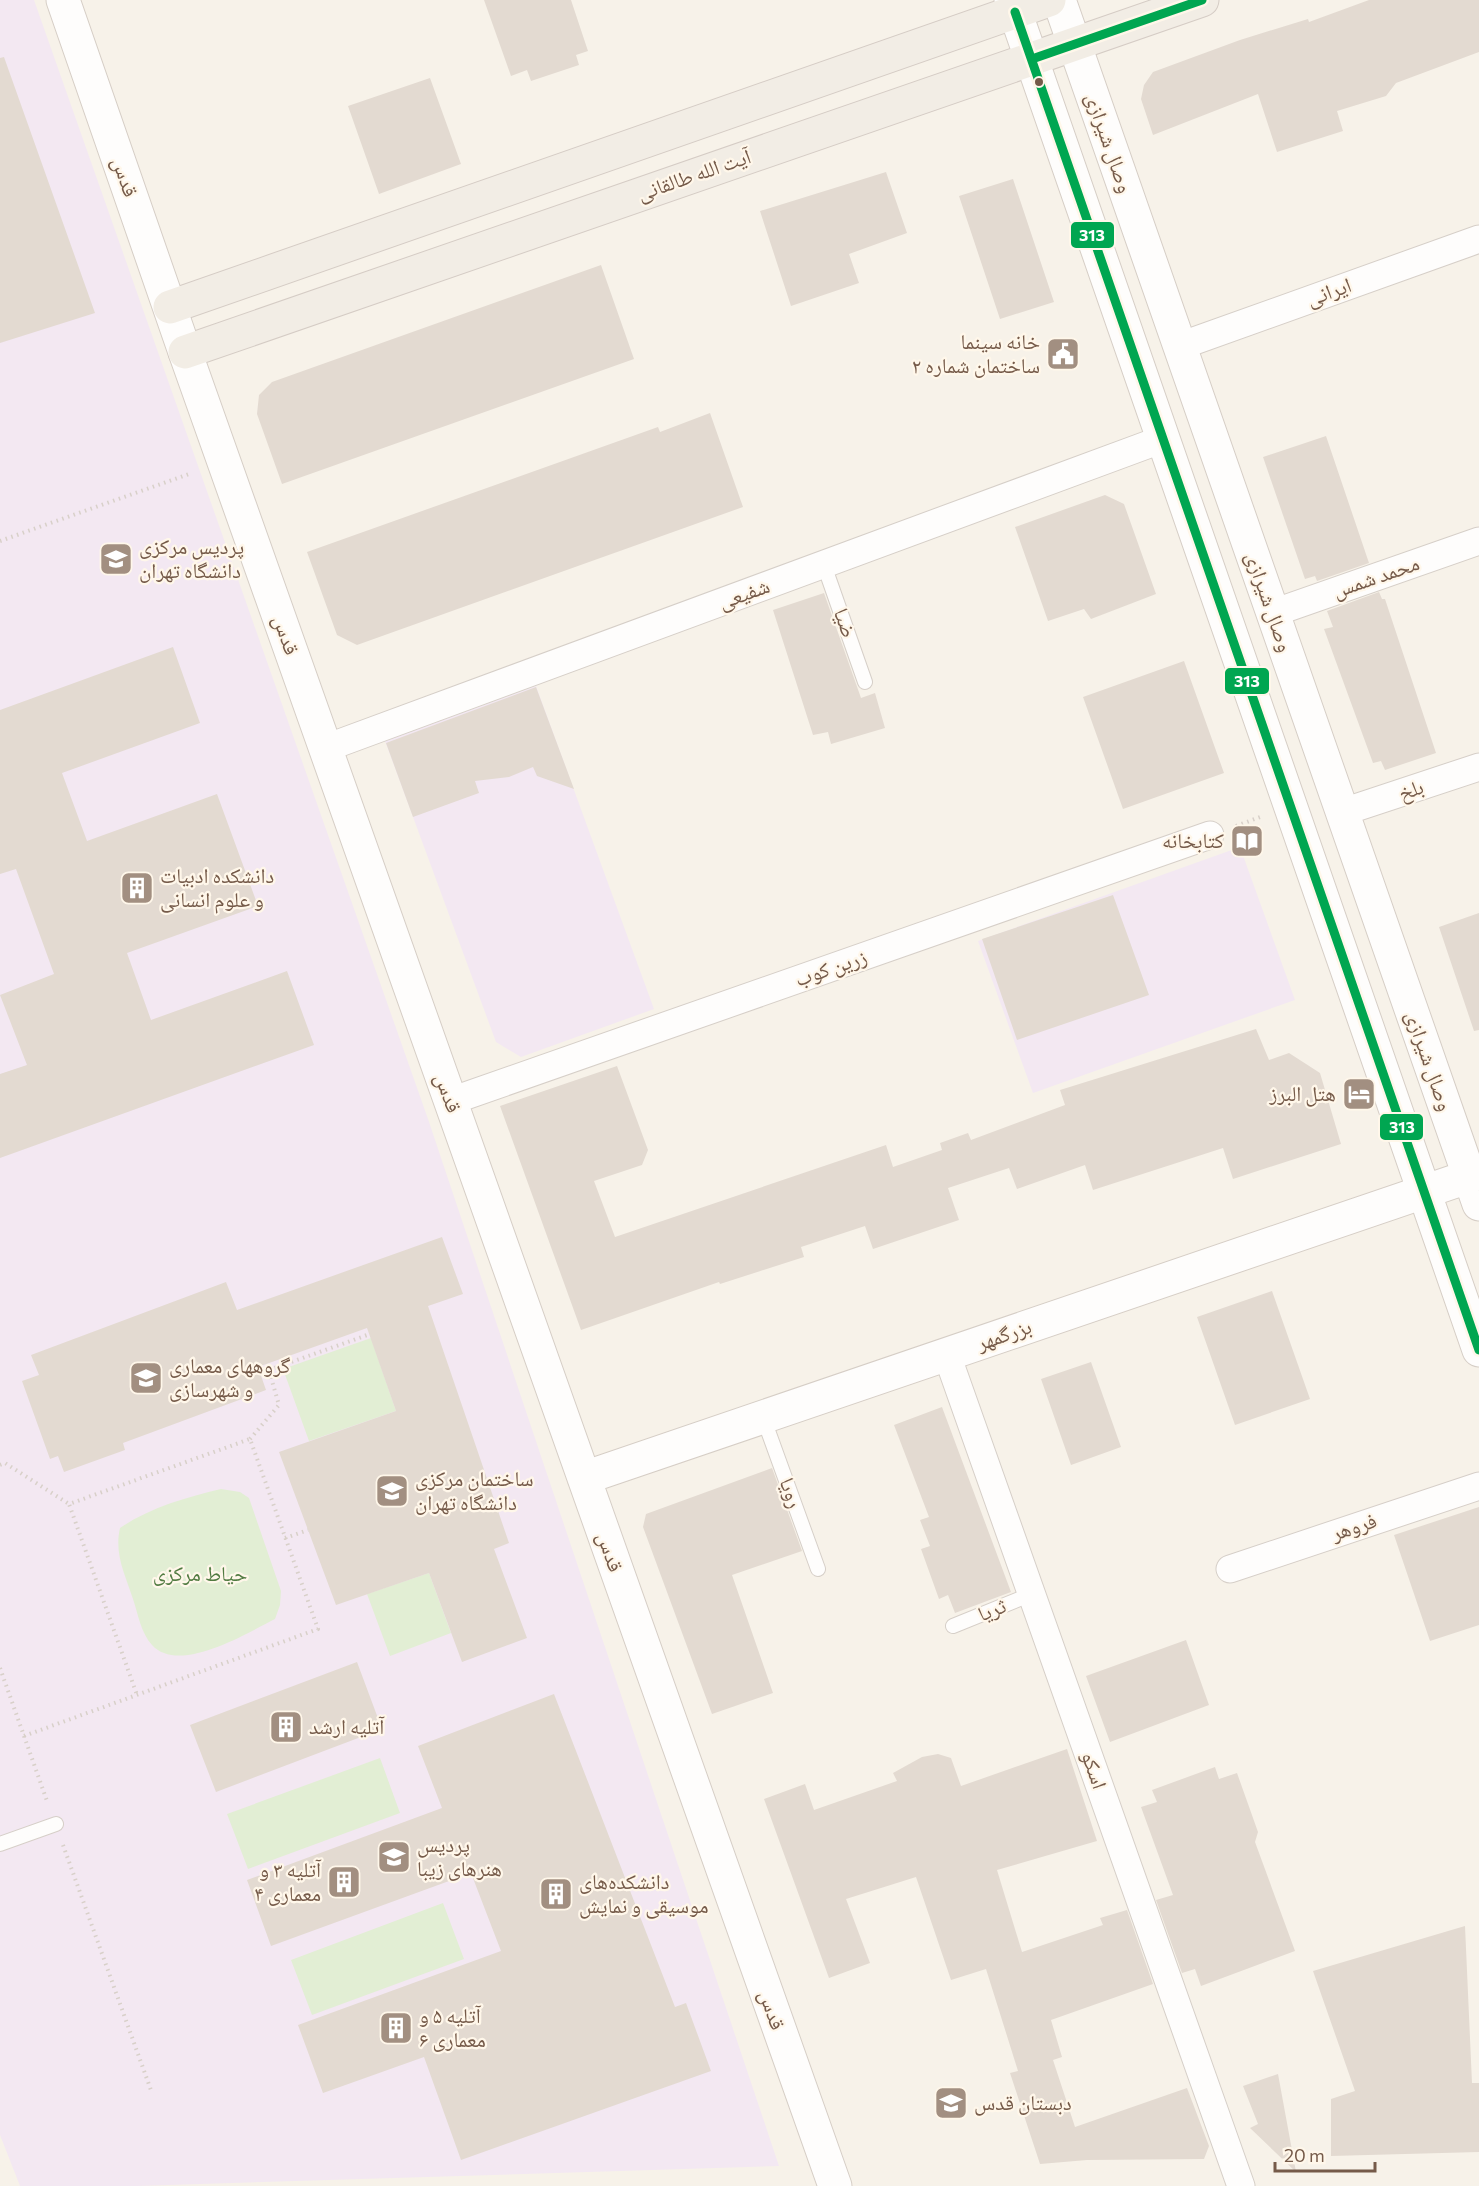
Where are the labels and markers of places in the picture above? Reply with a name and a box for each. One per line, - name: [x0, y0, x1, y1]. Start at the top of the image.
- unlabelled marker: [1033, 76, 1045, 88]
- place label: خانه سینما ساختمان شماره ۲: [912, 328, 1040, 378]
- public building icon: خانه سینما ساختمان شماره ۲: [1045, 336, 1081, 372]
- place label: پردیس مرکزی دانشگاه‌ تهران: [139, 533, 244, 583]
- school or university icon: پردیس مرکزی دانشگاه‌ تهران: [98, 541, 134, 577]
- library icon: کتابخانه: [1229, 823, 1265, 859]
- place label: کتابخانه: [1162, 827, 1224, 853]
- place label: دانشکده ادبیات و علوم انسانی: [160, 862, 274, 914]
- building icon: دانشکده ادبیات و علوم انسانی: [119, 870, 155, 906]
- hotel icon: هتل البرز: [1341, 1076, 1377, 1112]
- place label: هتل البرز: [1268, 1080, 1336, 1107]
- place label: گروههای معماری و شهرسازی: [169, 1352, 291, 1402]
- school or university icon: گروههای معماری و شهرسازی: [128, 1360, 164, 1396]
- place label: ساختمان مرکزی دانشگاه تهران: [415, 1465, 534, 1515]
- school or university icon: ساختمان مرکزی دانشگاه تهران: [374, 1473, 410, 1509]
- building icon: آتلیه ارشد: [268, 1709, 304, 1745]
- place label: آتلیه ارشد: [309, 1713, 385, 1738]
- place label: پردیس هنرهای زیبا: [417, 1831, 502, 1881]
- school or university icon: پردیس هنرهای زیبا: [376, 1839, 412, 1875]
- place label: آتلیه ۳ و ۴ معماری: [254, 1856, 322, 1906]
- building icon: آتلیه ۳ و ۴ معماری: [326, 1864, 362, 1900]
- place label: دانشکده‌های موسیقی و نمایش: [579, 1868, 709, 1919]
- building icon: دانشکده‌های موسیقی و نمایش: [538, 1876, 574, 1912]
- place label: آتلیه ۵ و ۶ معماری: [419, 2002, 486, 2052]
- building icon: آتلیه ۵ و ۶ معماری: [378, 2010, 414, 2046]
- school or university icon: دبستان قدس: [933, 2085, 969, 2121]
- place label: دبستان قدس: [974, 2089, 1072, 2116]

